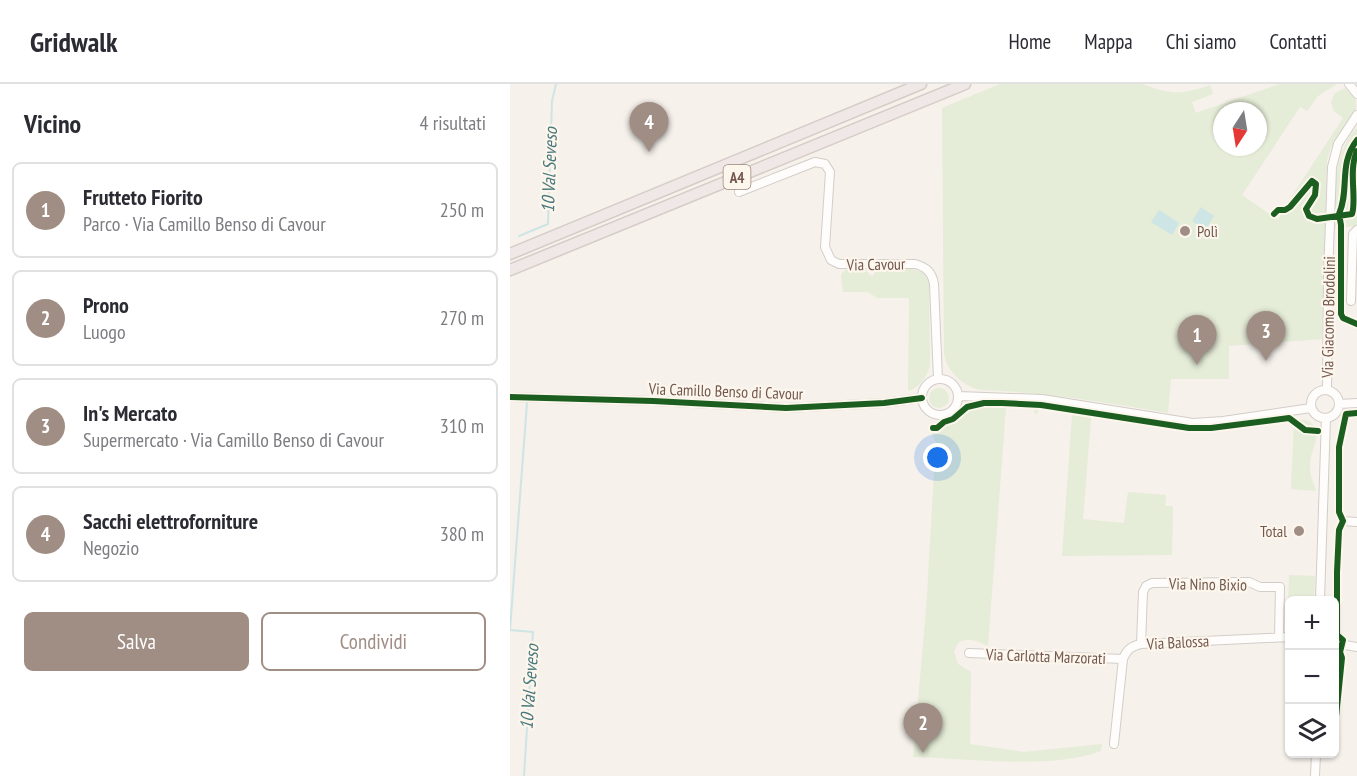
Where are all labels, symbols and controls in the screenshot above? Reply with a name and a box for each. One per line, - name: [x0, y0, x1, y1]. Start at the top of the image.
- text: Gridwalk: [30, 23, 118, 60]
- text: Home: [1009, 28, 1051, 55]
- text: Mappa: [1084, 28, 1133, 55]
- text: Chi siamo: [1166, 28, 1236, 55]
- text: Contatti: [1269, 28, 1327, 55]
- north arrow: [1213, 102, 1267, 156]
- pin: 4: [630, 103, 668, 152]
- text: Vicino: [24, 107, 81, 140]
- text: 4 risultati: [420, 110, 486, 136]
- water label: 10 Val Seveso: [536, 126, 562, 213]
- road number: A4: [724, 165, 750, 189]
- text: Frutteto Fiorito: [83, 183, 203, 211]
- text: 1: [41, 197, 50, 223]
- text: 250 m: [440, 197, 484, 223]
- text: Parco · Via Camillo Benso di Cavour: [83, 211, 326, 237]
- place label: Polì: [1197, 221, 1218, 241]
- marker: Polì: [1178, 224, 1192, 238]
- street label: Via Cavour: [846, 253, 906, 275]
- street label: Via Giacomo Brodolini: [1317, 256, 1339, 379]
- text: Prono: [83, 291, 129, 319]
- text: 2: [41, 305, 50, 331]
- text: 270 m: [440, 305, 484, 331]
- pin: 3: [1246, 312, 1286, 361]
- pin: 1: [1178, 316, 1216, 365]
- text: Luogo: [83, 319, 126, 345]
- street label: Via Camillo Benso di Cavour: [647, 378, 804, 404]
- text: In's Mercato: [83, 399, 177, 427]
- text: 3: [41, 413, 50, 439]
- text: 310 m: [440, 413, 484, 439]
- text: Supermercato · Via Camillo Benso di Cavour: [83, 427, 384, 453]
- your location: [923, 443, 952, 472]
- text: Sacchi elettroforniture: [83, 507, 258, 535]
- text: 4: [41, 521, 50, 547]
- text: 380 m: [440, 521, 484, 547]
- place label: Total: [1260, 521, 1287, 541]
- marker: Total: [1292, 524, 1306, 538]
- text: Negozio: [83, 535, 139, 561]
- street label: Via Nino Bixio: [1168, 573, 1247, 595]
- map controls: [1285, 596, 1339, 758]
- button: +: [1285, 596, 1339, 650]
- button: Salva: [24, 612, 249, 671]
- button: Condividi: [261, 612, 486, 671]
- street label: Via Balossa: [1145, 630, 1210, 654]
- water label: 10 Val Seveso: [515, 642, 544, 730]
- street label: Via Carlotta Marzorati: [985, 644, 1106, 668]
- button: −: [1285, 650, 1339, 704]
- pin: 2: [904, 704, 942, 753]
- button: layers: [1285, 704, 1339, 758]

